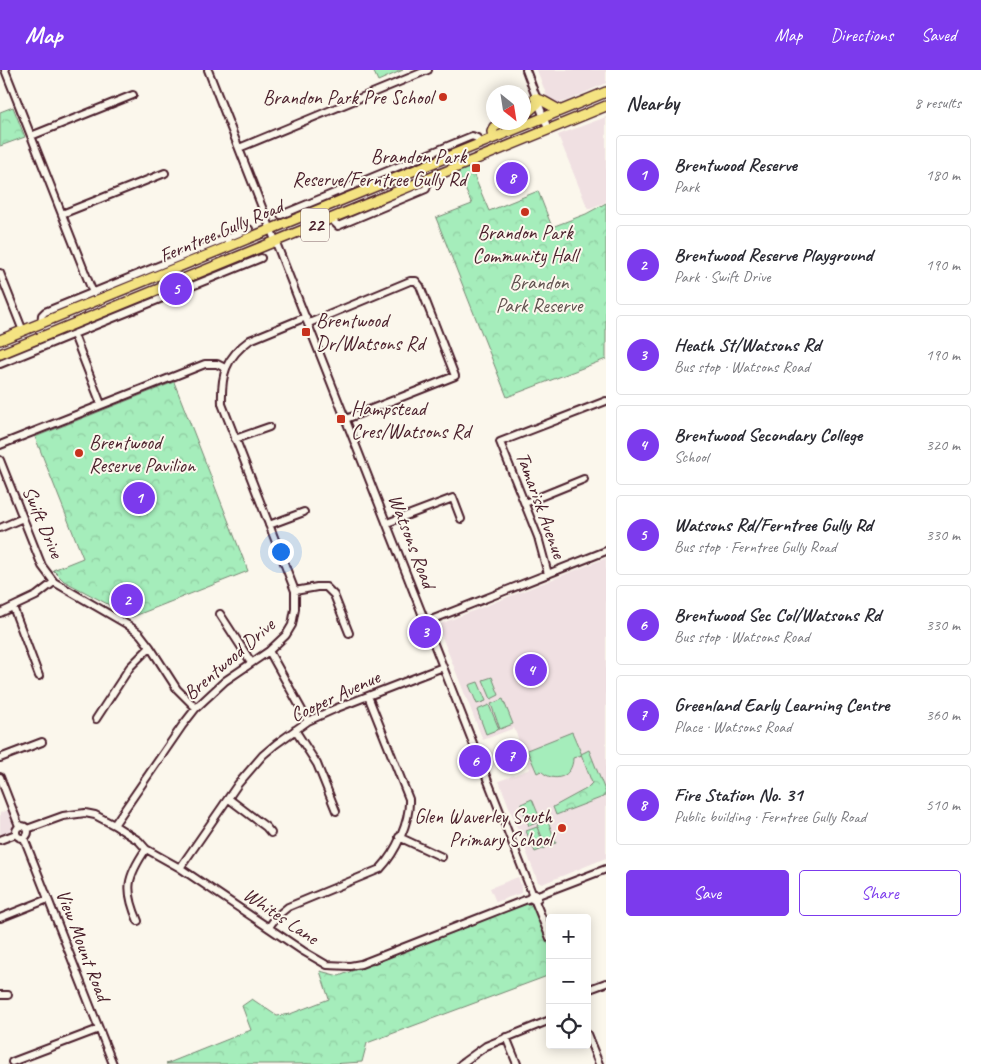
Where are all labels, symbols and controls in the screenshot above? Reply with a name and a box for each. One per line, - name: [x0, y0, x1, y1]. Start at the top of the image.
- text: Map: [25, 20, 62, 50]
- text: Map: [775, 24, 802, 46]
- text: Directions: [830, 24, 893, 46]
- text: Saved: [921, 24, 956, 46]
- place label: Brandon Park Pre School: [263, 85, 437, 110]
- north arrow: [486, 85, 531, 130]
- text: Nearby: [626, 90, 679, 116]
- marker: Brandon Park Pre School: [437, 91, 449, 103]
- text: 8 results: [914, 93, 961, 113]
- place label: Brandon Park Reserve/Ferntree Gully Rd: [292, 144, 469, 192]
- text: Brentwood Reserve: [674, 153, 797, 177]
- pin: 8: [496, 159, 528, 197]
- marker: Brandon Park Reserve/Ferntree Gully Rd: [470, 162, 482, 174]
- text: 1: [639, 165, 647, 185]
- text: 180 m: [926, 165, 960, 185]
- text: Park: [674, 177, 699, 197]
- street label: Ferntree Gully Road: [155, 193, 289, 268]
- marker: Brandon Park Community Hall: [519, 206, 531, 218]
- road number: 22: [301, 208, 329, 242]
- place label: Brandon Park Community Hall: [472, 220, 581, 268]
- text: Brentwood Reserve Playground: [674, 243, 872, 267]
- text: 2: [639, 255, 647, 275]
- text: 190 m: [926, 255, 960, 275]
- text: Park · Swift Drive: [674, 267, 771, 287]
- pin: 5: [160, 270, 192, 308]
- park label: Brandon Park Reserve: [496, 270, 584, 318]
- place label: Brentwood Dr/Watsons Rd: [316, 308, 427, 356]
- marker: Brentwood Dr/Watsons Rd: [300, 326, 312, 338]
- text: Heath St/Watsons Rd: [674, 333, 820, 357]
- text: 3: [639, 345, 647, 365]
- text: 190 m: [926, 345, 960, 365]
- text: Bus stop · Watsons Road: [674, 357, 810, 377]
- place label: Hampstead Cres/Watsons Rd: [351, 396, 473, 444]
- marker: Hampstead Cres/Watsons Rd: [335, 413, 347, 425]
- text: Brentwood Secondary College: [674, 423, 862, 447]
- place label: Brentwood Reserve Pavilion: [89, 430, 196, 478]
- text: 4: [639, 435, 647, 455]
- text: 320 m: [926, 435, 960, 455]
- marker: Brentwood Reserve Pavilion: [73, 447, 85, 459]
- text: School: [674, 447, 708, 467]
- street label: Tamarisk Avenue: [510, 448, 572, 563]
- pin: 1: [123, 479, 155, 517]
- street label: Swift Drive: [17, 482, 70, 563]
- street label: Watsons Road: [383, 491, 442, 594]
- text: Watsons Rd/Ferntree Gully Rd: [674, 513, 872, 537]
- text: 5: [640, 525, 646, 545]
- text: 330 m: [926, 525, 960, 545]
- text: Bus stop · Ferntree Gully Road: [674, 537, 836, 557]
- your location: [268, 539, 294, 565]
- pin: 2: [111, 581, 143, 619]
- text: Brentwood Sec Col/Watsons Rd: [674, 603, 881, 627]
- street label: Brentwood Drive: [178, 612, 281, 705]
- pin: 3: [409, 613, 441, 651]
- text: 6: [639, 615, 647, 635]
- text: 330 m: [926, 615, 960, 635]
- text: Bus stop · Watsons Road: [674, 627, 810, 647]
- pin: 4: [515, 651, 547, 689]
- street label: Cooper Avenue: [286, 664, 385, 728]
- text: Greenland Early Learning Centre: [674, 693, 889, 717]
- text: 7: [639, 705, 647, 725]
- text: 360 m: [926, 705, 960, 725]
- text: Place · Watsons Road: [674, 717, 792, 737]
- pin: 7: [495, 737, 527, 775]
- pin: 6: [459, 742, 491, 780]
- text: Fire Station No. 31: [674, 783, 803, 807]
- text: 8: [639, 795, 647, 815]
- text: 510 m: [926, 795, 960, 815]
- place label: Glen Waverley South Primary School: [414, 804, 556, 852]
- text: Public building · Ferntree Gully Road: [674, 807, 866, 827]
- marker: Glen Waverley South Primary School: [556, 822, 568, 834]
- button: Save: [626, 870, 789, 916]
- button: Share: [799, 870, 961, 916]
- street label: Whites Lane: [239, 882, 324, 951]
- street label: View Mount Road: [50, 886, 117, 1007]
- map controls: [546, 914, 591, 1049]
- button: +: [546, 914, 591, 959]
- button: −: [546, 959, 591, 1004]
- button: locate: [546, 1004, 591, 1049]

